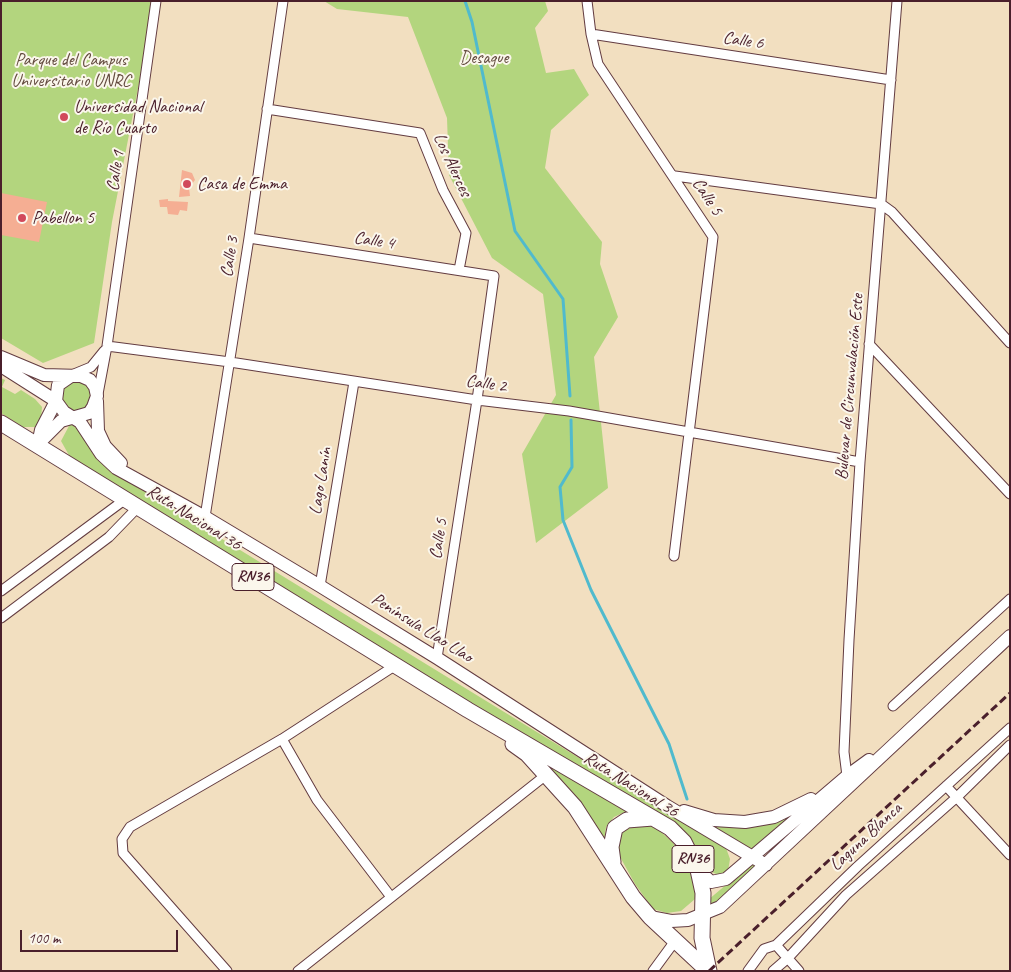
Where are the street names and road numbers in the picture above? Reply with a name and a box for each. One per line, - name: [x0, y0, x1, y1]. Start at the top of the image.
- street label: Calle 6: [721, 27, 765, 55]
- street label: Los Alerces: [428, 130, 476, 200]
- street label: Calle 1: [102, 149, 130, 193]
- street label: Calle 5: [687, 174, 727, 220]
- street label: Calle 4: [352, 227, 396, 255]
- street label: Calle 3: [216, 235, 244, 279]
- street label: Bulevar de Circunvalación Este: [831, 293, 869, 481]
- street label: Calle 2: [464, 370, 508, 398]
- street label: Lago Lanín: [305, 446, 337, 516]
- street label: Ruta Nacional 36: [143, 480, 245, 556]
- street label: Calle 5: [425, 517, 453, 561]
- road number: RN36: [232, 564, 274, 590]
- street label: Península Llao Llao: [367, 588, 477, 668]
- street label: Ruta Nacional 36: [580, 747, 682, 823]
- street label: Laguna Blanca: [825, 798, 907, 876]
- road number: RN36: [672, 846, 714, 872]

